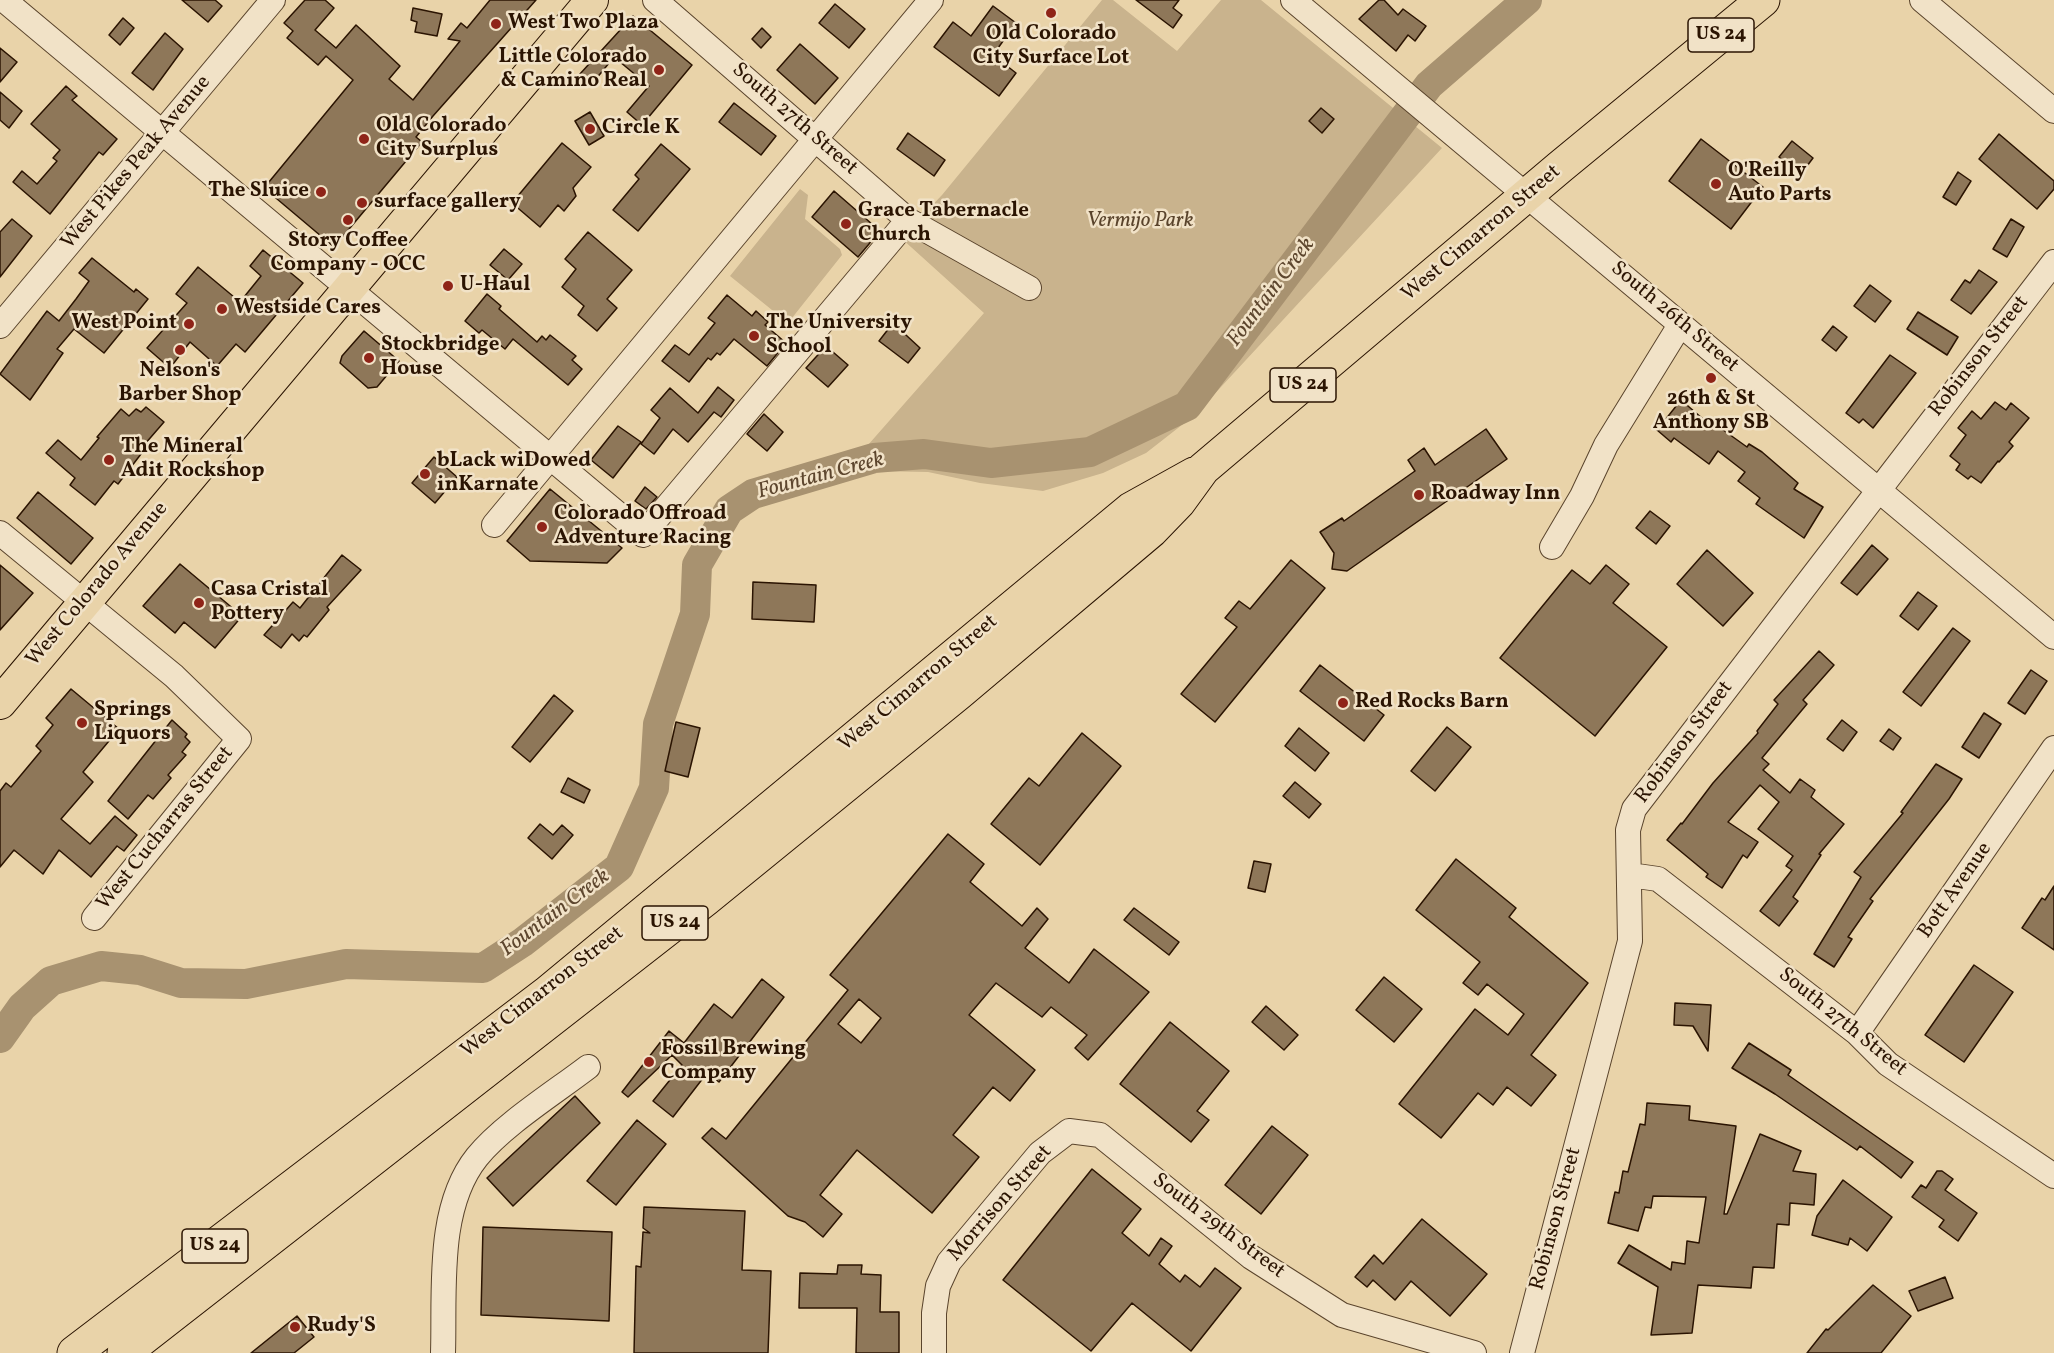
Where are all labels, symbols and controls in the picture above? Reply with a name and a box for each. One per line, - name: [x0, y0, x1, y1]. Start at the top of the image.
- marker: Old Colorado City Surface Lot: [1044, 6, 1058, 20]
- place label: West Two Plaza: [508, 11, 659, 37]
- marker: West Two Plaza: [489, 17, 503, 31]
- road number: US 24: [1688, 18, 1754, 52]
- place label: Old Colorado City Surface Lot: [973, 22, 1129, 72]
- place label: Little Colorado & Camino Real: [498, 45, 647, 95]
- street label: South 27th Street: [726, 58, 862, 182]
- marker: Little Colorado & Camino Real: [652, 63, 666, 77]
- street label: West Pikes Peak Avenue: [57, 71, 217, 255]
- place label: Old Colorado City Surplus: [376, 114, 507, 164]
- place label: Circle K: [602, 116, 680, 142]
- marker: Circle K: [583, 122, 597, 136]
- marker: Old Colorado City Surplus: [357, 132, 371, 146]
- place label: O'Reilly Auto Parts: [1728, 159, 1832, 209]
- street label: West Cimarron Street: [1397, 160, 1567, 308]
- marker: O'Reilly Auto Parts: [1709, 177, 1723, 191]
- place label: The Sluice: [208, 179, 309, 205]
- marker: The Sluice: [314, 185, 328, 199]
- place label: surface gallery: [374, 190, 521, 216]
- marker: surface gallery: [355, 196, 369, 210]
- place label: Grace Tabernacle Church: [858, 199, 1029, 249]
- park label: Vermijo Park: [1087, 209, 1193, 235]
- marker: Story Coffee Company - OCC: [341, 213, 355, 227]
- marker: Grace Tabernacle Church: [839, 217, 853, 231]
- place label: Story Coffee Company - OCC: [271, 229, 425, 279]
- water label: Fountain Creek: [1222, 233, 1322, 353]
- street label: South 26th Street: [1605, 257, 1743, 379]
- place label: U-Haul: [460, 273, 530, 299]
- marker: U-Haul: [441, 279, 455, 293]
- street label: Robinson Street: [1925, 291, 2035, 423]
- place label: Westside Cares: [234, 296, 381, 322]
- marker: Westside Cares: [215, 302, 229, 316]
- place label: West Point: [72, 311, 177, 337]
- place label: The University School: [766, 311, 912, 361]
- marker: West Point: [182, 317, 196, 331]
- marker: The University School: [747, 329, 761, 343]
- place label: Stockbridge House: [381, 333, 499, 383]
- marker: Nelson's Barber Shop: [173, 343, 187, 357]
- marker: Stockbridge House: [362, 351, 376, 365]
- place label: Nelson's Barber Shop: [118, 359, 242, 409]
- road number: US 24: [1270, 368, 1336, 402]
- marker: 26th & St Anthony SB: [1704, 371, 1718, 385]
- place label: 26th & St Anthony SB: [1653, 387, 1769, 437]
- place label: The Mineral Adit Rockshop: [121, 435, 264, 485]
- water label: Fountain Creek: [755, 447, 887, 507]
- place label: bLack wiDowed inKarnate: [437, 449, 591, 499]
- marker: The Mineral Adit Rockshop: [102, 453, 116, 467]
- marker: bLack wiDowed inKarnate: [418, 467, 432, 481]
- place label: Roadway Inn: [1431, 482, 1560, 508]
- marker: Roadway Inn: [1412, 488, 1426, 502]
- street label: West Colorado Avenue: [22, 498, 174, 672]
- place label: Colorado Offroad Adventure Racing: [554, 502, 731, 552]
- marker: Colorado Offroad Adventure Racing: [535, 520, 549, 534]
- place label: Casa Cristal Pottery: [211, 578, 328, 628]
- marker: Casa Cristal Pottery: [192, 596, 206, 610]
- street label: West Cimarron Street: [834, 610, 1004, 758]
- street label: Robinson Street: [1631, 677, 1739, 809]
- place label: Red Rocks Barn: [1355, 690, 1509, 716]
- marker: Red Rocks Barn: [1336, 696, 1350, 710]
- place label: Springs Liquors: [94, 698, 171, 748]
- marker: Springs Liquors: [75, 716, 89, 730]
- street label: West Cucharras Street: [92, 742, 240, 916]
- street label: Bott Avenue: [1914, 838, 1998, 944]
- water label: Fountain Creek: [496, 864, 616, 964]
- road number: US 24: [642, 906, 708, 940]
- street label: West Cimarron Street: [457, 922, 629, 1064]
- street label: South 27th Street: [1772, 963, 1912, 1083]
- place label: Fossil Brewing Company: [661, 1037, 806, 1087]
- marker: Fossil Brewing Company: [642, 1055, 656, 1069]
- street label: Morrison Street: [944, 1141, 1058, 1267]
- street label: Robinson Street: [1526, 1145, 1588, 1293]
- street label: South 29th Street: [1147, 1169, 1289, 1285]
- road number: US 24: [182, 1229, 248, 1263]
- place label: Rudy'S: [307, 1314, 376, 1340]
- marker: Rudy'S: [288, 1320, 302, 1334]

